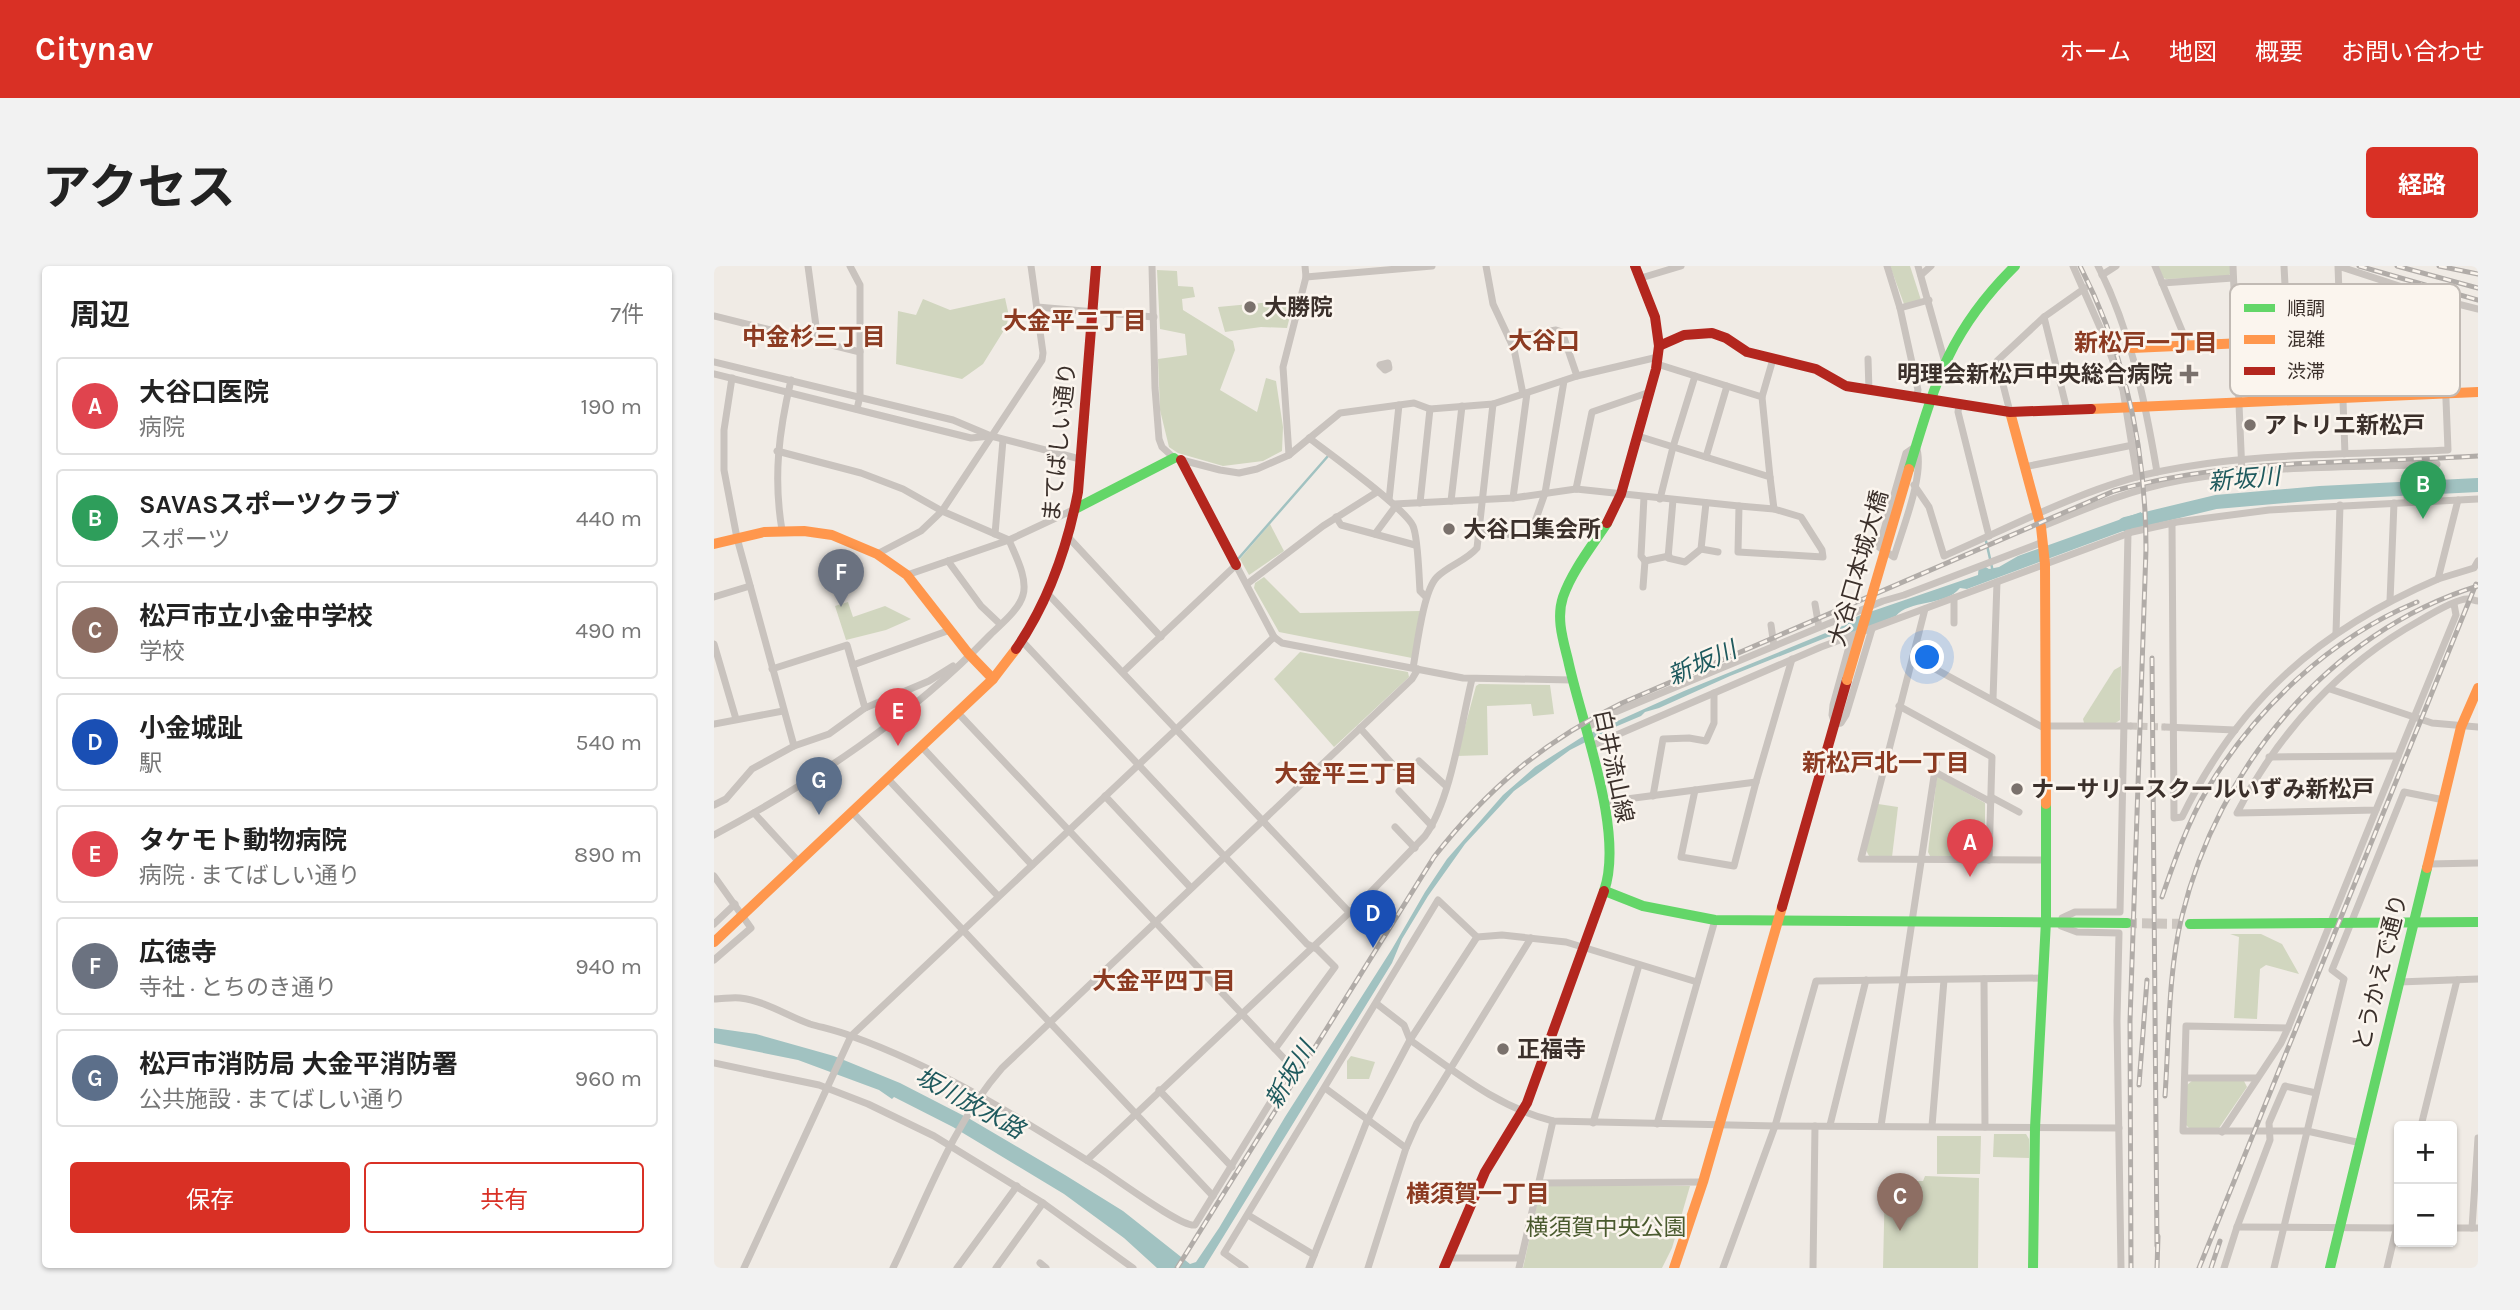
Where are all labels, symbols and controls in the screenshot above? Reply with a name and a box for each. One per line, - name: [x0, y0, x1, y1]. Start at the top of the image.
- text: Citynav: [35, 30, 153, 68]
- text: ホーム: [2060, 38, 2131, 66]
- text: 地図: [2169, 38, 2217, 66]
- text: 概要: [2255, 38, 2303, 66]
- text: お問い合わせ: [2341, 38, 2485, 66]
- button: 経路: [2366, 147, 2478, 218]
- text: アクセス: [42, 159, 236, 216]
- legend: [2230, 284, 2460, 396]
- place label: 大勝院: [1264, 294, 1333, 321]
- text: 周辺: [70, 297, 130, 333]
- text: 順調: [2287, 298, 2325, 320]
- marker: 大勝院: [1242, 299, 1258, 315]
- text: 7件: [610, 301, 644, 328]
- district label: 大金平二丁目: [1003, 307, 1147, 335]
- district label: 中金杉三丁目: [742, 323, 886, 351]
- district label: 大谷口: [1508, 327, 1580, 355]
- district label: 新松戸一丁目: [2074, 329, 2218, 357]
- text: 混雑: [2287, 329, 2325, 351]
- street label: まてばしい通り: [1038, 361, 1081, 523]
- place label: 明理会新松戸中央総合病院: [1897, 361, 2173, 388]
- text: 渋滞: [2287, 361, 2325, 383]
- marker: 明理会新松戸中央総合病院: [2179, 364, 2199, 384]
- text: 大谷口医院: [139, 377, 269, 408]
- text: A: [88, 393, 102, 420]
- text: 190 m: [580, 393, 642, 420]
- place label: アトリエ新松戸: [2264, 412, 2425, 439]
- text: 病院: [139, 414, 185, 441]
- marker: アトリエ新松戸: [2242, 417, 2258, 433]
- pin: B: [2400, 461, 2446, 519]
- water label: 新坂川: [2207, 462, 2284, 496]
- street label: 大谷口本城大橋: [1823, 487, 1894, 649]
- text: SAVASスポーツクラブ: [139, 489, 400, 520]
- text: B: [88, 505, 102, 532]
- text: 440 m: [576, 505, 642, 532]
- place label: 大谷口集会所: [1463, 516, 1601, 543]
- marker: 大谷口集会所: [1441, 521, 1457, 537]
- text: スポーツ: [139, 526, 231, 553]
- pin: F: [818, 549, 864, 607]
- text: 松戸市立小金中学校: [139, 601, 373, 632]
- text: C: [88, 617, 102, 644]
- text: 490 m: [575, 617, 642, 644]
- water label: 新坂川: [1663, 634, 1743, 690]
- text: 学校: [139, 638, 185, 665]
- your location: [1910, 640, 1944, 674]
- pin: E: [875, 688, 921, 746]
- street label: 白井流山線: [1588, 707, 1639, 825]
- text: 小金城趾: [139, 713, 243, 744]
- text: D: [87, 729, 103, 756]
- text: 540 m: [576, 729, 642, 756]
- district label: 新松戸北一丁目: [1802, 749, 1970, 777]
- text: 駅: [139, 750, 162, 777]
- pin: G: [796, 757, 842, 815]
- district label: 大金平三丁目: [1274, 760, 1418, 788]
- place label: ナーサリースクールいずみ新松戸: [2031, 776, 2374, 803]
- marker: ナーサリースクールいずみ新松戸: [2009, 781, 2025, 797]
- pin: A: [1947, 819, 1993, 877]
- text: タケモト動物病院: [139, 825, 347, 856]
- text: E: [88, 841, 102, 868]
- text: 890 m: [574, 841, 642, 868]
- text: 病院 · まてばしい通り: [139, 862, 361, 889]
- pin: D: [1350, 890, 1396, 948]
- street label: とうかえで通り: [2348, 891, 2413, 1053]
- text: 広徳寺: [139, 937, 217, 968]
- text: F: [89, 953, 101, 980]
- text: 940 m: [575, 953, 642, 980]
- district label: 大金平四丁目: [1092, 967, 1236, 995]
- text: 寺社 · とちのき通り: [139, 974, 337, 1001]
- water label: 新坂川: [1259, 1034, 1322, 1113]
- place label: 正福寺: [1517, 1036, 1586, 1063]
- marker: 正福寺: [1495, 1041, 1511, 1057]
- text: 松戸市消防局 大金平消防署: [139, 1049, 458, 1080]
- water label: 坂川放水路: [911, 1062, 1031, 1145]
- text: G: [87, 1065, 103, 1092]
- text: 960 m: [575, 1065, 642, 1092]
- text: 公共施設 · まてばしい通り: [139, 1086, 407, 1113]
- map controls: [2394, 1121, 2457, 1247]
- button: +: [2394, 1121, 2457, 1184]
- button: 保存: [70, 1162, 350, 1233]
- button: 共有: [364, 1162, 644, 1233]
- pin: C: [1877, 1173, 1923, 1231]
- district label: 横須賀一丁目: [1406, 1180, 1550, 1208]
- button: −: [2394, 1184, 2457, 1247]
- park label: 横須賀中央公園: [1526, 1214, 1687, 1241]

